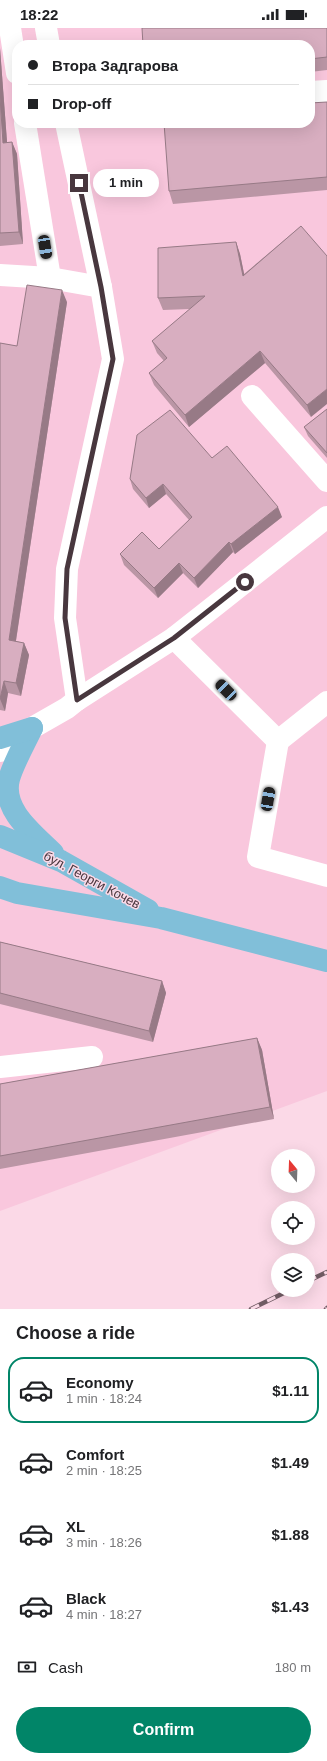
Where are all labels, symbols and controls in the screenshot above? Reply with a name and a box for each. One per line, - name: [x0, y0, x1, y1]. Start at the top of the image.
- text: 18:22: [20, 6, 58, 23]
- text: Втора Задгарова: [52, 57, 178, 74]
- text: Drop-off: [52, 95, 111, 112]
- callout: 1 min: [93, 169, 159, 197]
- route end: [70, 174, 88, 192]
- text: 1 min: [109, 175, 143, 190]
- car: [37, 234, 53, 260]
- route start: [236, 573, 254, 591]
- car: [213, 677, 239, 703]
- car: [260, 786, 276, 812]
- street label: бул. Георги Кочев: [41, 848, 143, 912]
- north arrow: [271, 1149, 315, 1193]
- map controls: [271, 1149, 315, 1297]
- button: locate: [271, 1201, 315, 1245]
- button: layers: [271, 1253, 315, 1297]
- text: Choose a ride: [16, 1323, 135, 1343]
- icon: car: [18, 1372, 54, 1408]
- text: Economy: [66, 1374, 134, 1391]
- text: $1.11: [272, 1382, 309, 1399]
- text: 1 min · 18:24: [66, 1391, 142, 1406]
- icon: car: [18, 1444, 54, 1480]
- text: Comfort: [66, 1446, 124, 1463]
- text: $1.49: [271, 1454, 309, 1471]
- text: 2 min · 18:25: [66, 1463, 142, 1478]
- icon: car: [18, 1516, 54, 1552]
- text: XL: [66, 1518, 85, 1535]
- text: $1.88: [271, 1526, 309, 1543]
- text: 3 min · 18:26: [66, 1535, 142, 1550]
- icon: car: [18, 1588, 54, 1624]
- text: Black: [66, 1590, 106, 1607]
- text: $1.43: [271, 1598, 309, 1615]
- text: 4 min · 18:27: [66, 1607, 142, 1622]
- icon: cash: [16, 1656, 38, 1678]
- text: Cash: [48, 1659, 83, 1676]
- text: 180 m: [275, 1660, 311, 1675]
- button: Confirm: [16, 1707, 311, 1753]

